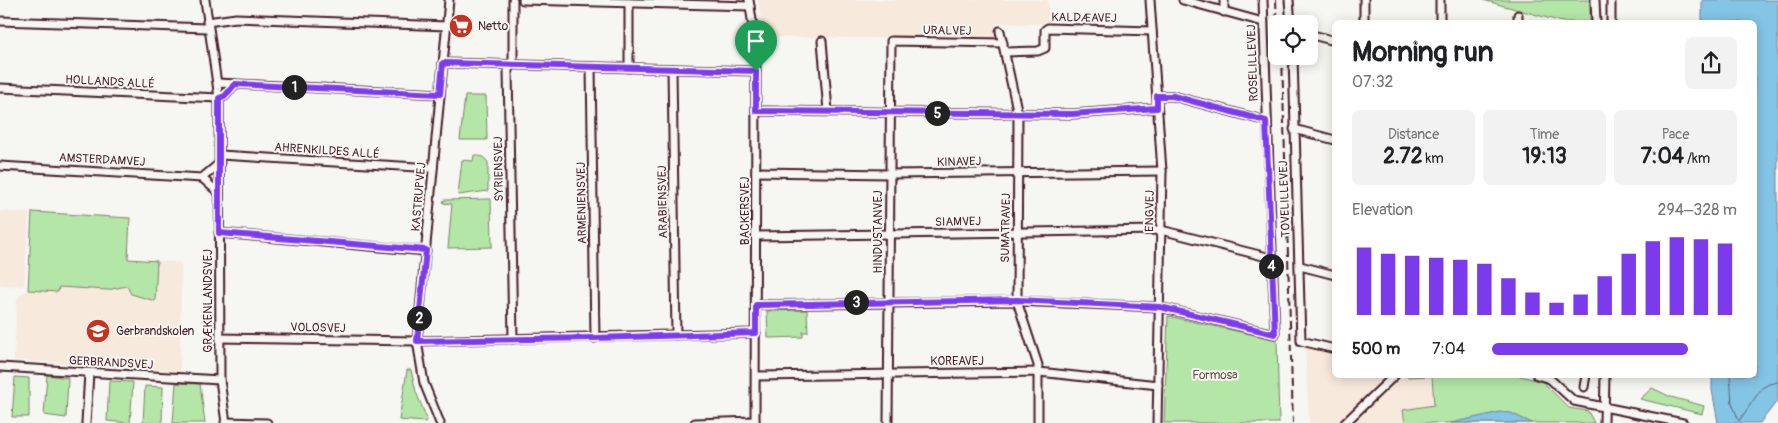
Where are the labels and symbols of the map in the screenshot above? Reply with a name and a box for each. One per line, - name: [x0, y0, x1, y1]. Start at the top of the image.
- street label: KALDÆAVEJ: [1051, 10, 1117, 26]
- supermarket icon: Netto: [448, 13, 474, 39]
- place label: Netto: [478, 19, 509, 34]
- pin: [735, 20, 777, 71]
- street label: URALVEJ: [923, 23, 972, 39]
- street label: ROSELILLEVEJ: [1244, 24, 1262, 102]
- street label: HOLLANDS ALLÉ: [65, 71, 155, 92]
- pin: 1: [282, 74, 306, 100]
- pin: 5: [924, 100, 950, 126]
- street label: SYRIENSVEJ: [491, 136, 507, 202]
- street label: AHRENKILDES ALLÉ: [274, 139, 380, 162]
- street label: AMSTERDAMVEJ: [58, 150, 146, 170]
- street label: KINAVEJ: [937, 154, 981, 170]
- street label: TOVELILLEVEJ: [1276, 160, 1294, 238]
- street label: KASTRUPVEJ: [409, 162, 430, 232]
- street label: ARMENIENSVEJ: [574, 162, 590, 244]
- street label: ARABIENSVEJ: [655, 165, 671, 239]
- street label: BACKERSVEJ: [738, 176, 753, 245]
- street label: HINDUSTANVEJ: [871, 190, 886, 273]
- street label: ENGVEJ: [1142, 190, 1158, 232]
- street label: SUMATRAVEJ: [998, 193, 1014, 263]
- street label: SIAMVEJ: [935, 214, 981, 230]
- street label: GRÆKENLANDSVEJ: [201, 249, 216, 353]
- pin: 4: [1258, 254, 1284, 278]
- pin: 3: [844, 290, 868, 314]
- pin: 2: [406, 306, 432, 330]
- school or university icon: Gerbrandskolen: [85, 318, 111, 344]
- street label: VOLOSVEJ: [290, 320, 346, 336]
- place label: Gerbrandskolen: [116, 324, 195, 339]
- street label: GERBRANDSVEJ: [68, 353, 154, 373]
- street label: KOREAVEJ: [930, 354, 984, 369]
- park label: Formosa: [1192, 368, 1238, 383]

